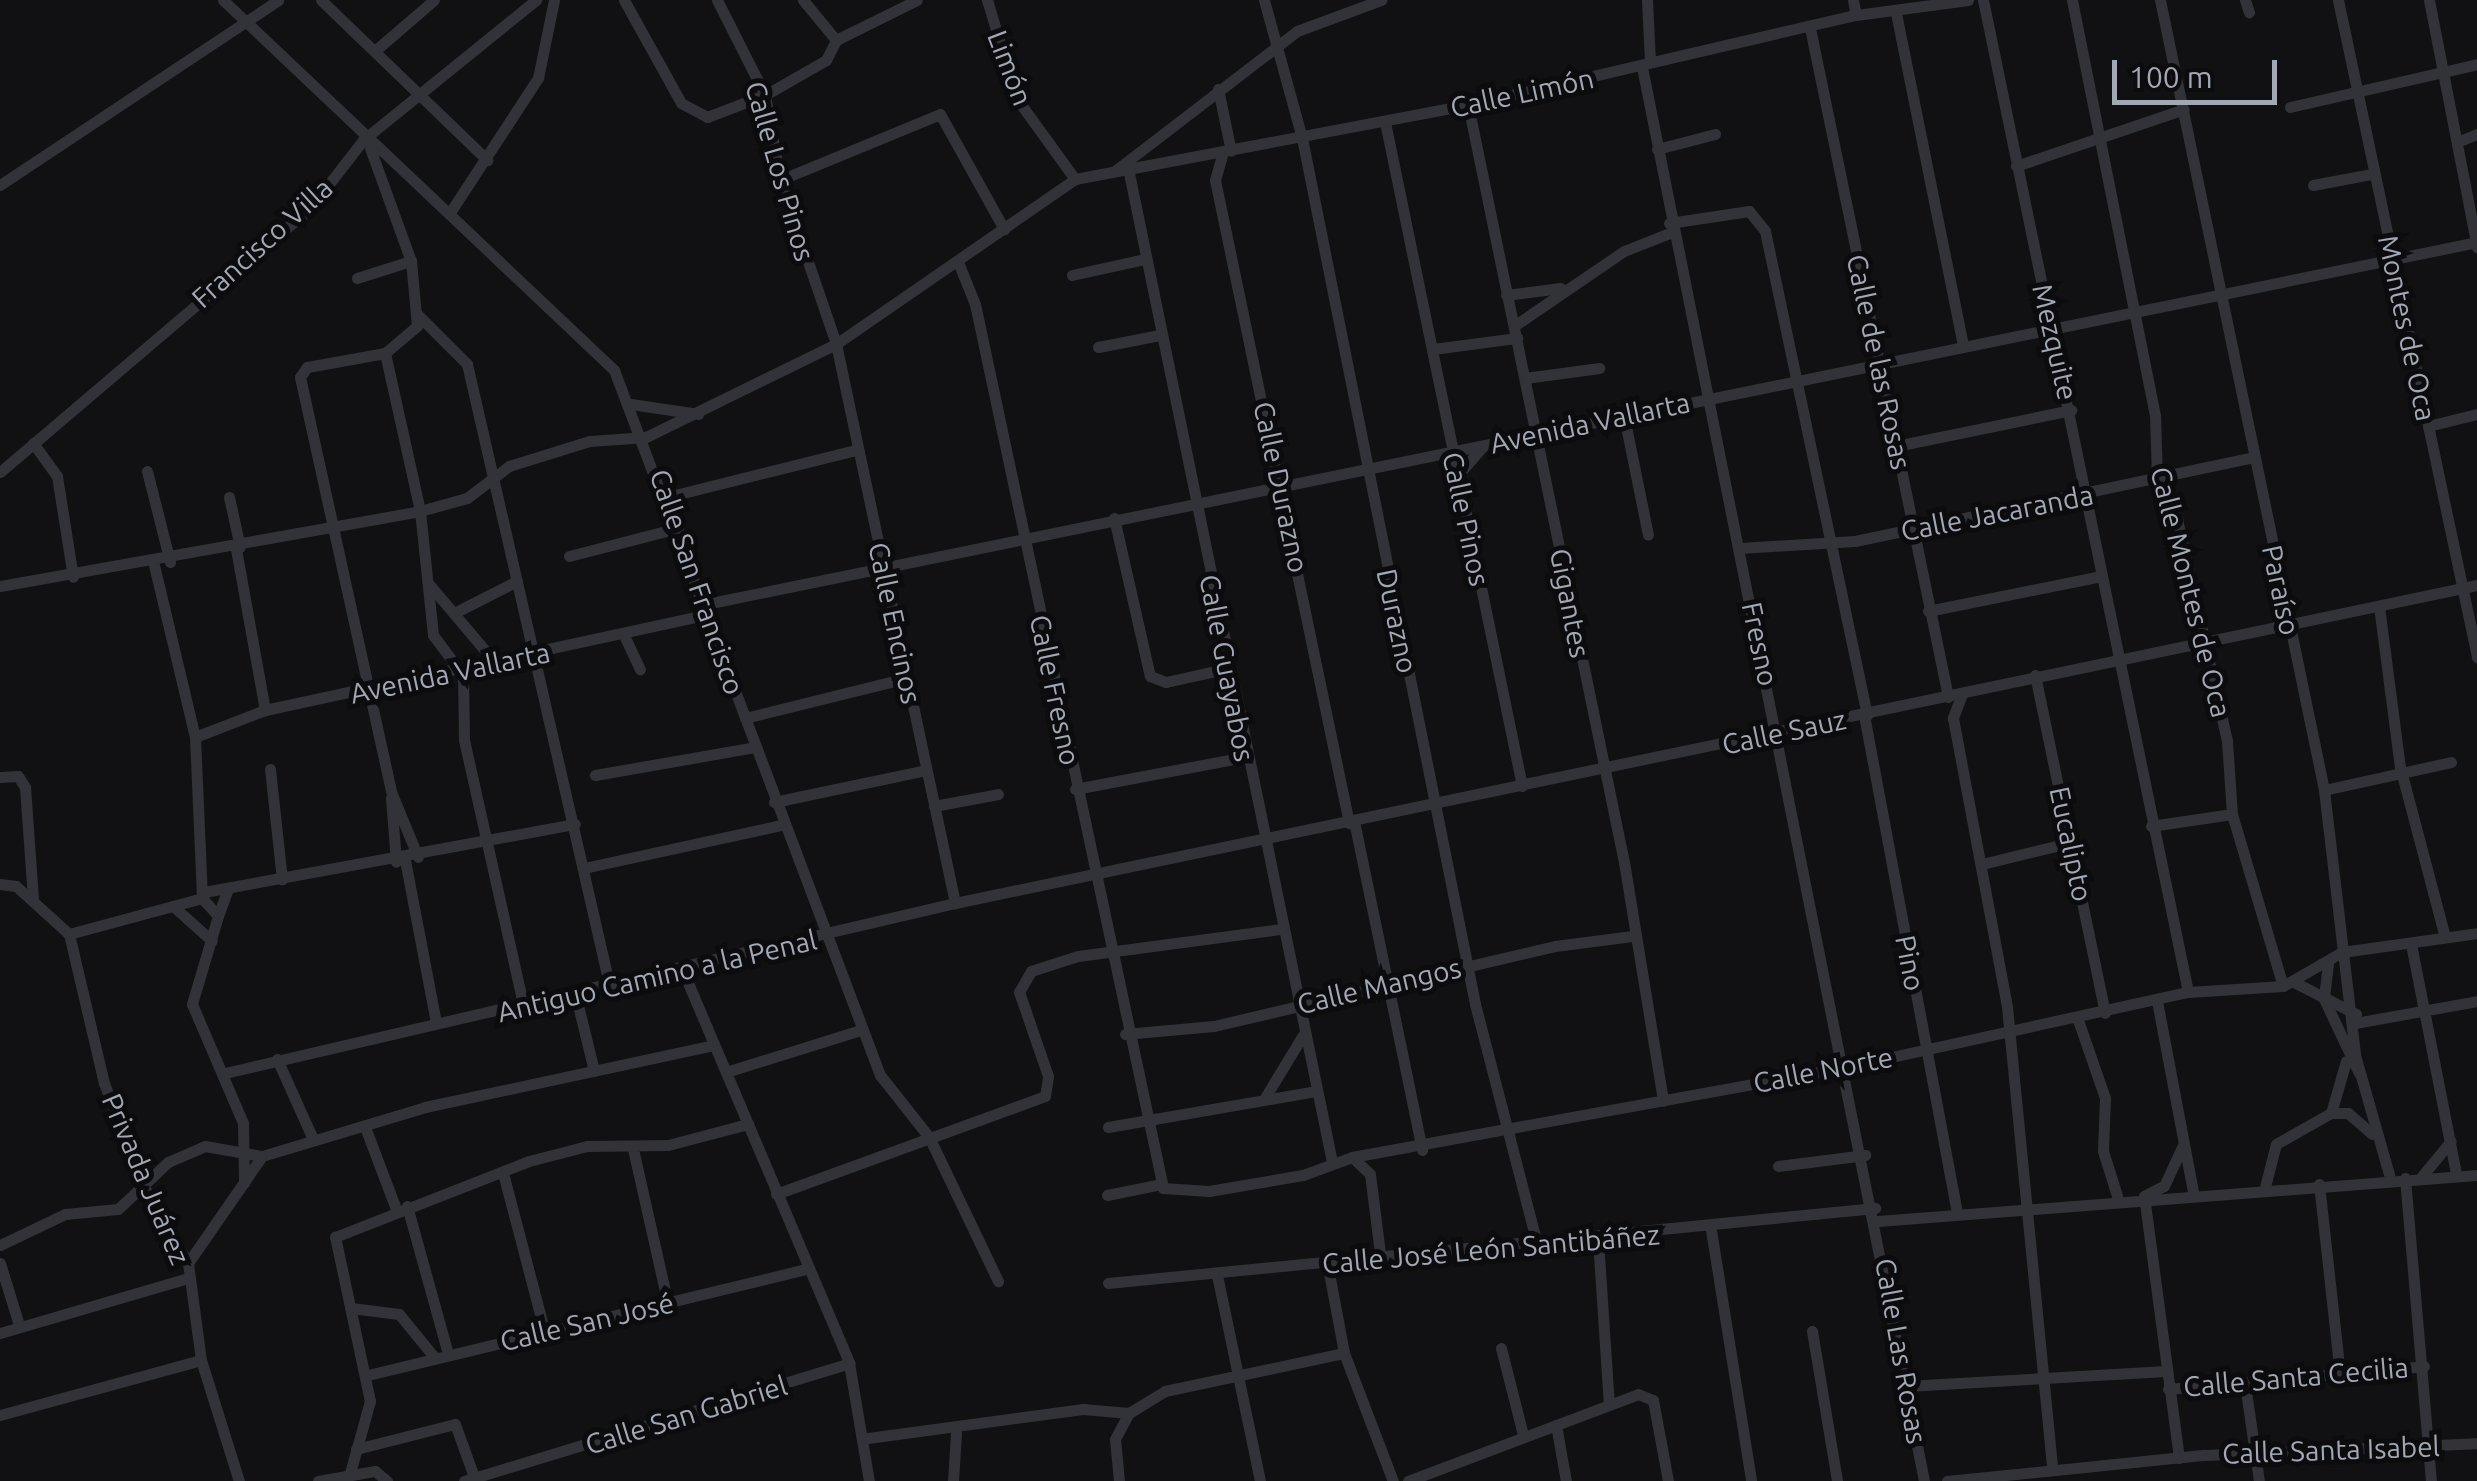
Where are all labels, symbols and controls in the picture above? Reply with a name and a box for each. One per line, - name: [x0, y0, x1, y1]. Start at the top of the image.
- street label: Limón: [980, 26, 1040, 110]
- scale bar: [2117, 40, 2282, 102]
- text: 100 m: [2129, 60, 2213, 94]
- street label: Calle Limón: [1447, 61, 1597, 125]
- street label: Calle Los Pinos: [738, 77, 822, 265]
- street label: Francisco Villa: [185, 171, 339, 315]
- street label: Montes de Oca: [2371, 232, 2443, 424]
- street label: Calle de las Rosas: [1840, 251, 1918, 473]
- street label: Mezquite: [2025, 281, 2085, 403]
- street label: Avenida Vallarta: [1487, 385, 1693, 461]
- street label: Calle Durazno: [1246, 398, 1316, 576]
- street label: Calle Pinos: [1435, 449, 1497, 589]
- street label: Calle Montes de Oca: [2144, 463, 2238, 721]
- street label: Calle San Francisco: [643, 465, 751, 699]
- street label: Calle Jacaranda: [1898, 478, 2096, 548]
- street label: Calle Encinos: [862, 539, 928, 707]
- street label: Paraíso: [2255, 542, 2307, 638]
- street label: Gigantes: [1543, 546, 1597, 660]
- street label: Durazno: [1370, 566, 1424, 676]
- street label: Calle Guayabos: [1192, 572, 1262, 764]
- street label: Fresno: [1735, 599, 1785, 689]
- street label: Calle Fresno: [1023, 612, 1087, 768]
- street label: Avenida Vallarta: [347, 635, 553, 711]
- street label: Calle Sauz: [1719, 702, 1849, 762]
- street label: Eucalipto: [2042, 783, 2100, 905]
- street label: Antiguo Camino a la Penal: [494, 923, 820, 1029]
- street label: Pino: [1888, 932, 1932, 994]
- street label: Calle Mangos: [1294, 951, 1464, 1021]
- street label: Calle Norte: [1750, 1040, 1896, 1100]
- street label: Privada Juárez: [95, 1088, 197, 1270]
- street label: Calle José León Santibáñez: [1321, 1218, 1661, 1280]
- street label: Calle Las Rosas: [1868, 1256, 1934, 1446]
- street label: Calle San José: [497, 1286, 677, 1358]
- street label: Calle Santa Cecilia: [2182, 1350, 2410, 1404]
- street label: Calle San Gabriel: [581, 1368, 791, 1462]
- street label: Calle Santa Isabel: [2222, 1429, 2440, 1471]

